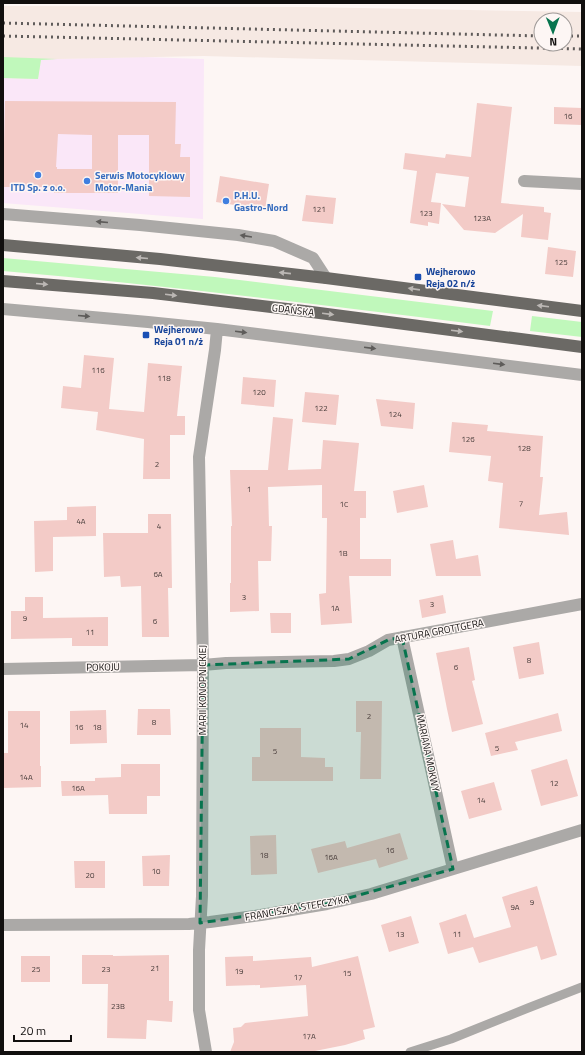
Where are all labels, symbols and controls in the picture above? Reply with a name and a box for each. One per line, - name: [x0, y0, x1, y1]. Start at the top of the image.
- north arrow: [533, 12, 573, 52]
- text: N: [549, 34, 557, 50]
- house number: 16: [564, 110, 573, 122]
- place label: Serwis Motocyklowy Motor-Mania: [95, 168, 185, 195]
- marker: ITD Sp. z o.o.: [33, 170, 43, 180]
- marker: Serwis Motocyklowy Motor-Mania: [82, 176, 92, 186]
- place label: ITD Sp. z o.o.: [11, 180, 65, 195]
- place label: P.H.U. Gastro-Nord: [234, 188, 288, 215]
- marker: P.H.U. Gastro-Nord: [221, 196, 231, 206]
- house number: 121: [312, 203, 326, 215]
- house number: 123: [419, 207, 433, 219]
- house number: 123A: [473, 212, 491, 224]
- one-way arrow: [96, 219, 108, 226]
- one-way arrow: [239, 233, 252, 239]
- one-way arrow: [136, 254, 148, 261]
- house number: 125: [554, 256, 568, 268]
- place label: Wejherowo Reja 02 n/ż: [426, 264, 476, 291]
- one-way arrow: [279, 270, 291, 276]
- marker: Wejherowo Reja 02 n/ż: [413, 272, 423, 282]
- one-way arrow: [36, 280, 48, 287]
- one-way arrow: [408, 286, 420, 292]
- one-way arrow: [165, 292, 177, 299]
- street label: GDAŃSKA: [271, 300, 315, 320]
- one-way arrow: [537, 303, 549, 309]
- one-way arrow: [322, 311, 334, 317]
- one-way arrow: [78, 313, 90, 319]
- place label: Wejherowo Reja 01 n/ż: [154, 322, 204, 349]
- one-way arrow: [451, 328, 463, 334]
- one-way arrow: [235, 329, 247, 335]
- marker: Wejherowo Reja 01 n/ż: [141, 330, 151, 340]
- one-way arrow: [364, 345, 376, 351]
- one-way arrow: [493, 361, 505, 368]
- house number: 116: [91, 364, 105, 376]
- house number: 118: [157, 372, 171, 384]
- house number: 120: [252, 386, 266, 398]
- house number: 122: [314, 402, 328, 414]
- house number: 124: [388, 408, 402, 420]
- house number: 126: [461, 433, 475, 445]
- house number: 128: [517, 442, 531, 454]
- house number: 2: [155, 458, 159, 470]
- house number: 1: [247, 483, 251, 495]
- house number: 7: [519, 497, 523, 509]
- house number: 1C: [340, 498, 349, 510]
- house number: 4A: [76, 515, 86, 527]
- house number: 4: [157, 520, 162, 532]
- house number: 1B: [338, 547, 348, 559]
- house number: 6A: [153, 568, 163, 580]
- house number: 3: [242, 591, 246, 603]
- house number: 3: [430, 598, 434, 610]
- house number: 1A: [330, 602, 340, 614]
- house number: 9: [23, 612, 28, 624]
- house number: 6: [153, 615, 158, 627]
- street label: ARTURA GROTTGERA: [393, 615, 485, 647]
- house number: 11: [86, 626, 94, 638]
- street label: MARII KONOPNICKIEJ: [195, 645, 210, 735]
- house number: 8: [527, 654, 532, 666]
- street label: POKOJU: [86, 659, 120, 675]
- house number: 6: [454, 661, 459, 673]
- house number: 2: [367, 710, 371, 722]
- street label: MARIANA MOKWY: [412, 713, 444, 794]
- house number: 8: [152, 716, 157, 728]
- house number: 14: [20, 719, 29, 731]
- house number: 16: [75, 721, 84, 733]
- house number: 18: [93, 721, 102, 733]
- house number: 5: [495, 742, 500, 754]
- house number: 5: [273, 745, 278, 757]
- house number: 14A: [19, 771, 33, 783]
- house number: 12: [550, 777, 558, 789]
- house number: 16A: [71, 782, 85, 794]
- house number: 14: [477, 794, 486, 806]
- house number: 16: [386, 844, 395, 856]
- house number: 18: [260, 849, 269, 861]
- house number: 16A: [324, 851, 338, 863]
- house number: 10: [152, 865, 161, 877]
- house number: 20: [86, 869, 95, 881]
- street label: FRANCISZKA STEFCZYKA: [244, 891, 350, 925]
- house number: 9: [530, 896, 535, 908]
- house number: 9A: [510, 901, 520, 913]
- house number: 13: [396, 928, 404, 940]
- house number: 11: [453, 928, 461, 940]
- house number: 21: [151, 962, 159, 974]
- house number: 25: [32, 963, 41, 975]
- house number: 23: [102, 963, 110, 975]
- house number: 19: [235, 965, 244, 977]
- house number: 15: [343, 967, 352, 979]
- house number: 17: [294, 971, 302, 983]
- house number: 23B: [111, 1000, 125, 1012]
- scale bar: [14, 1017, 71, 1043]
- text: 20 m: [20, 1021, 46, 1040]
- house number: 17A: [302, 1030, 316, 1042]

